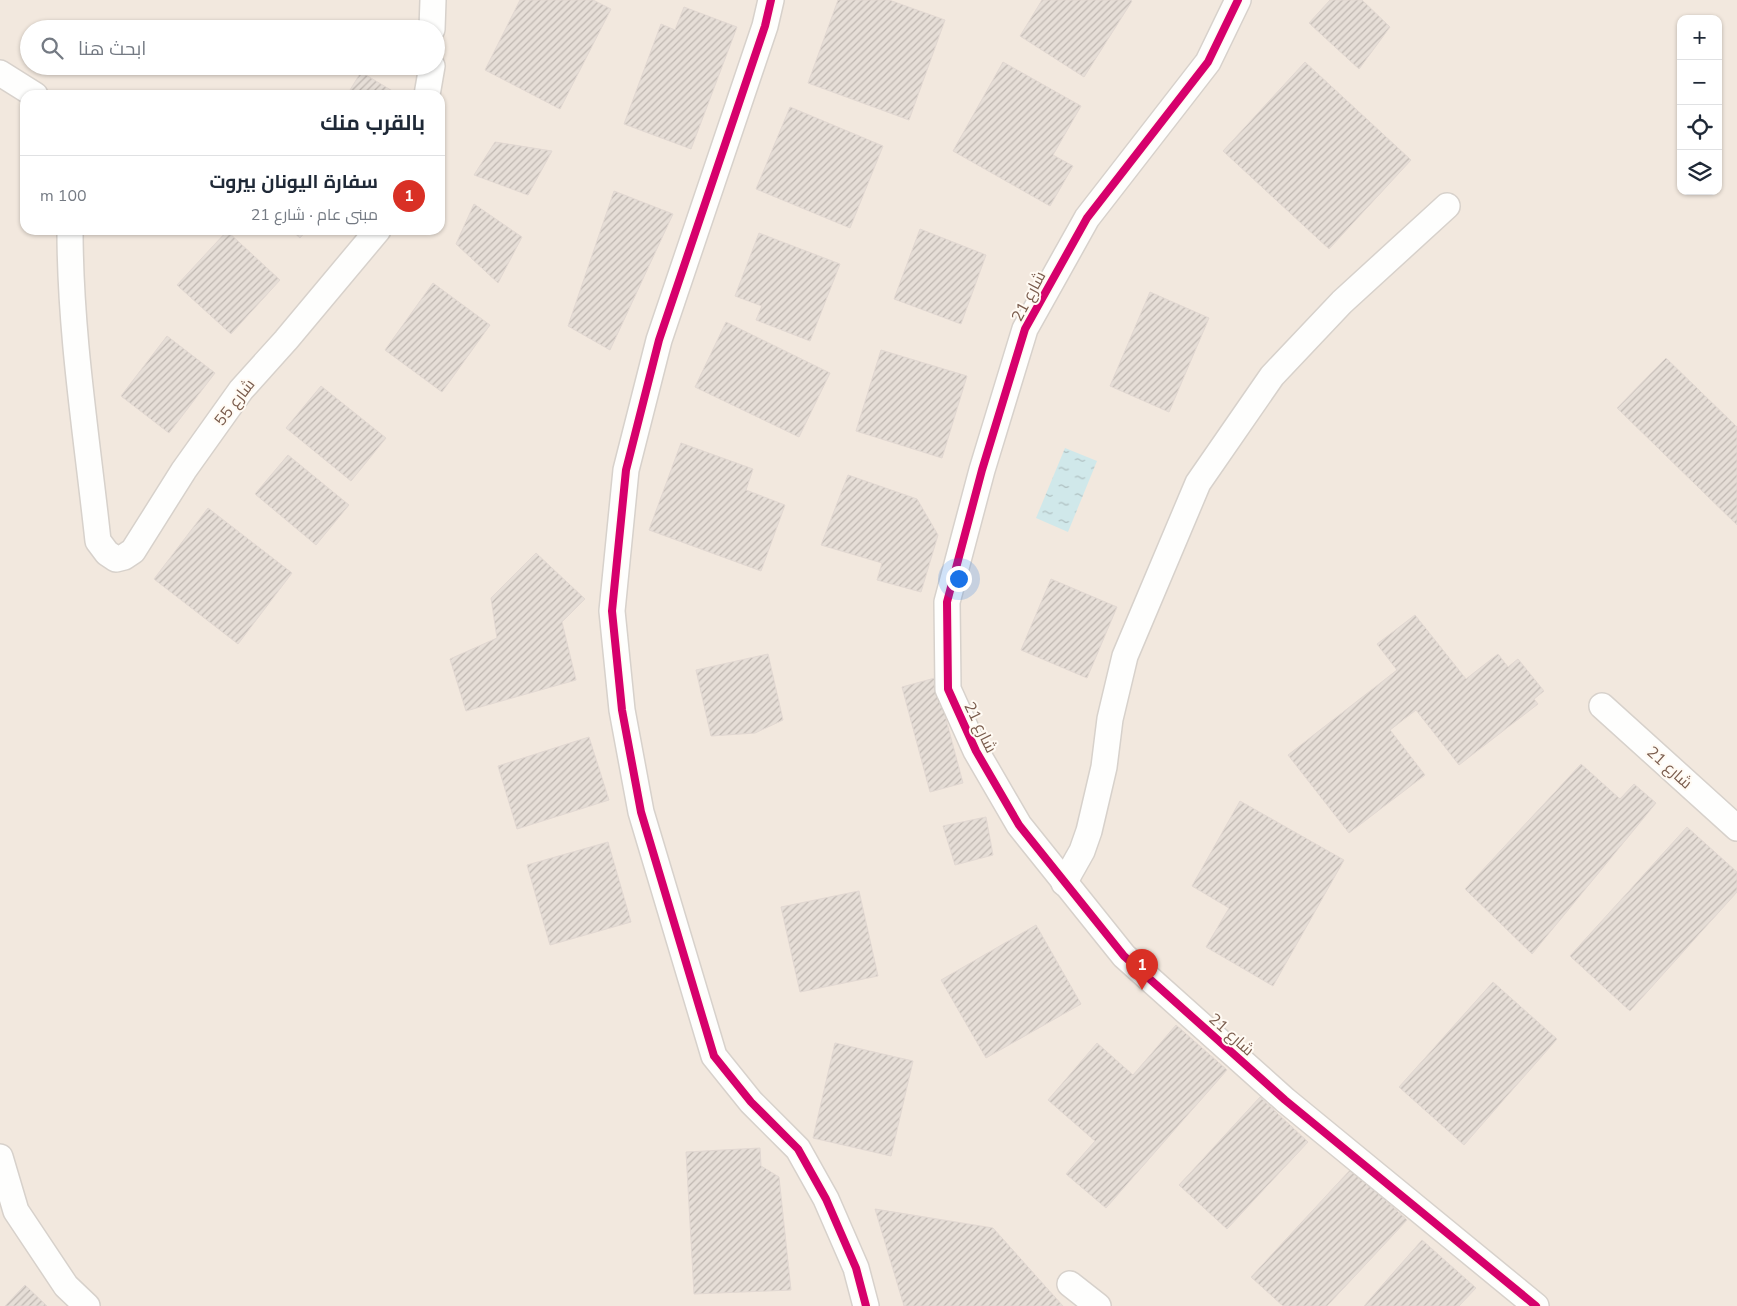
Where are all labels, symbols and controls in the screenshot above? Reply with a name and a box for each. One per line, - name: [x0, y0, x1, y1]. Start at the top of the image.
- map controls: [1677, 15, 1722, 195]
- button: +: [1677, 15, 1722, 60]
- search box: [20, 20, 445, 75]
- icon: search: [38, 34, 66, 62]
- text: ابحث هنا: [78, 36, 146, 62]
- button: −: [1677, 60, 1722, 105]
- button: locate: [1677, 105, 1722, 150]
- text: بالقرب منك: [320, 109, 425, 137]
- button: layers: [1677, 150, 1722, 195]
- text: سفارة اليونان بيروت: [209, 169, 378, 195]
- text: 100 m: [40, 185, 87, 207]
- text: 1: [404, 185, 414, 207]
- text: مبنى عام · شارع 21: [251, 204, 378, 226]
- street label: شارع 21: [1006, 267, 1051, 326]
- street label: شارع 55: [209, 374, 260, 431]
- your location: [946, 566, 972, 592]
- street label: شارع 21: [958, 698, 1002, 757]
- street label: شارع 21: [1642, 741, 1697, 794]
- pin: 1: [1126, 949, 1158, 990]
- street label: شارع 21: [1204, 1008, 1259, 1061]

